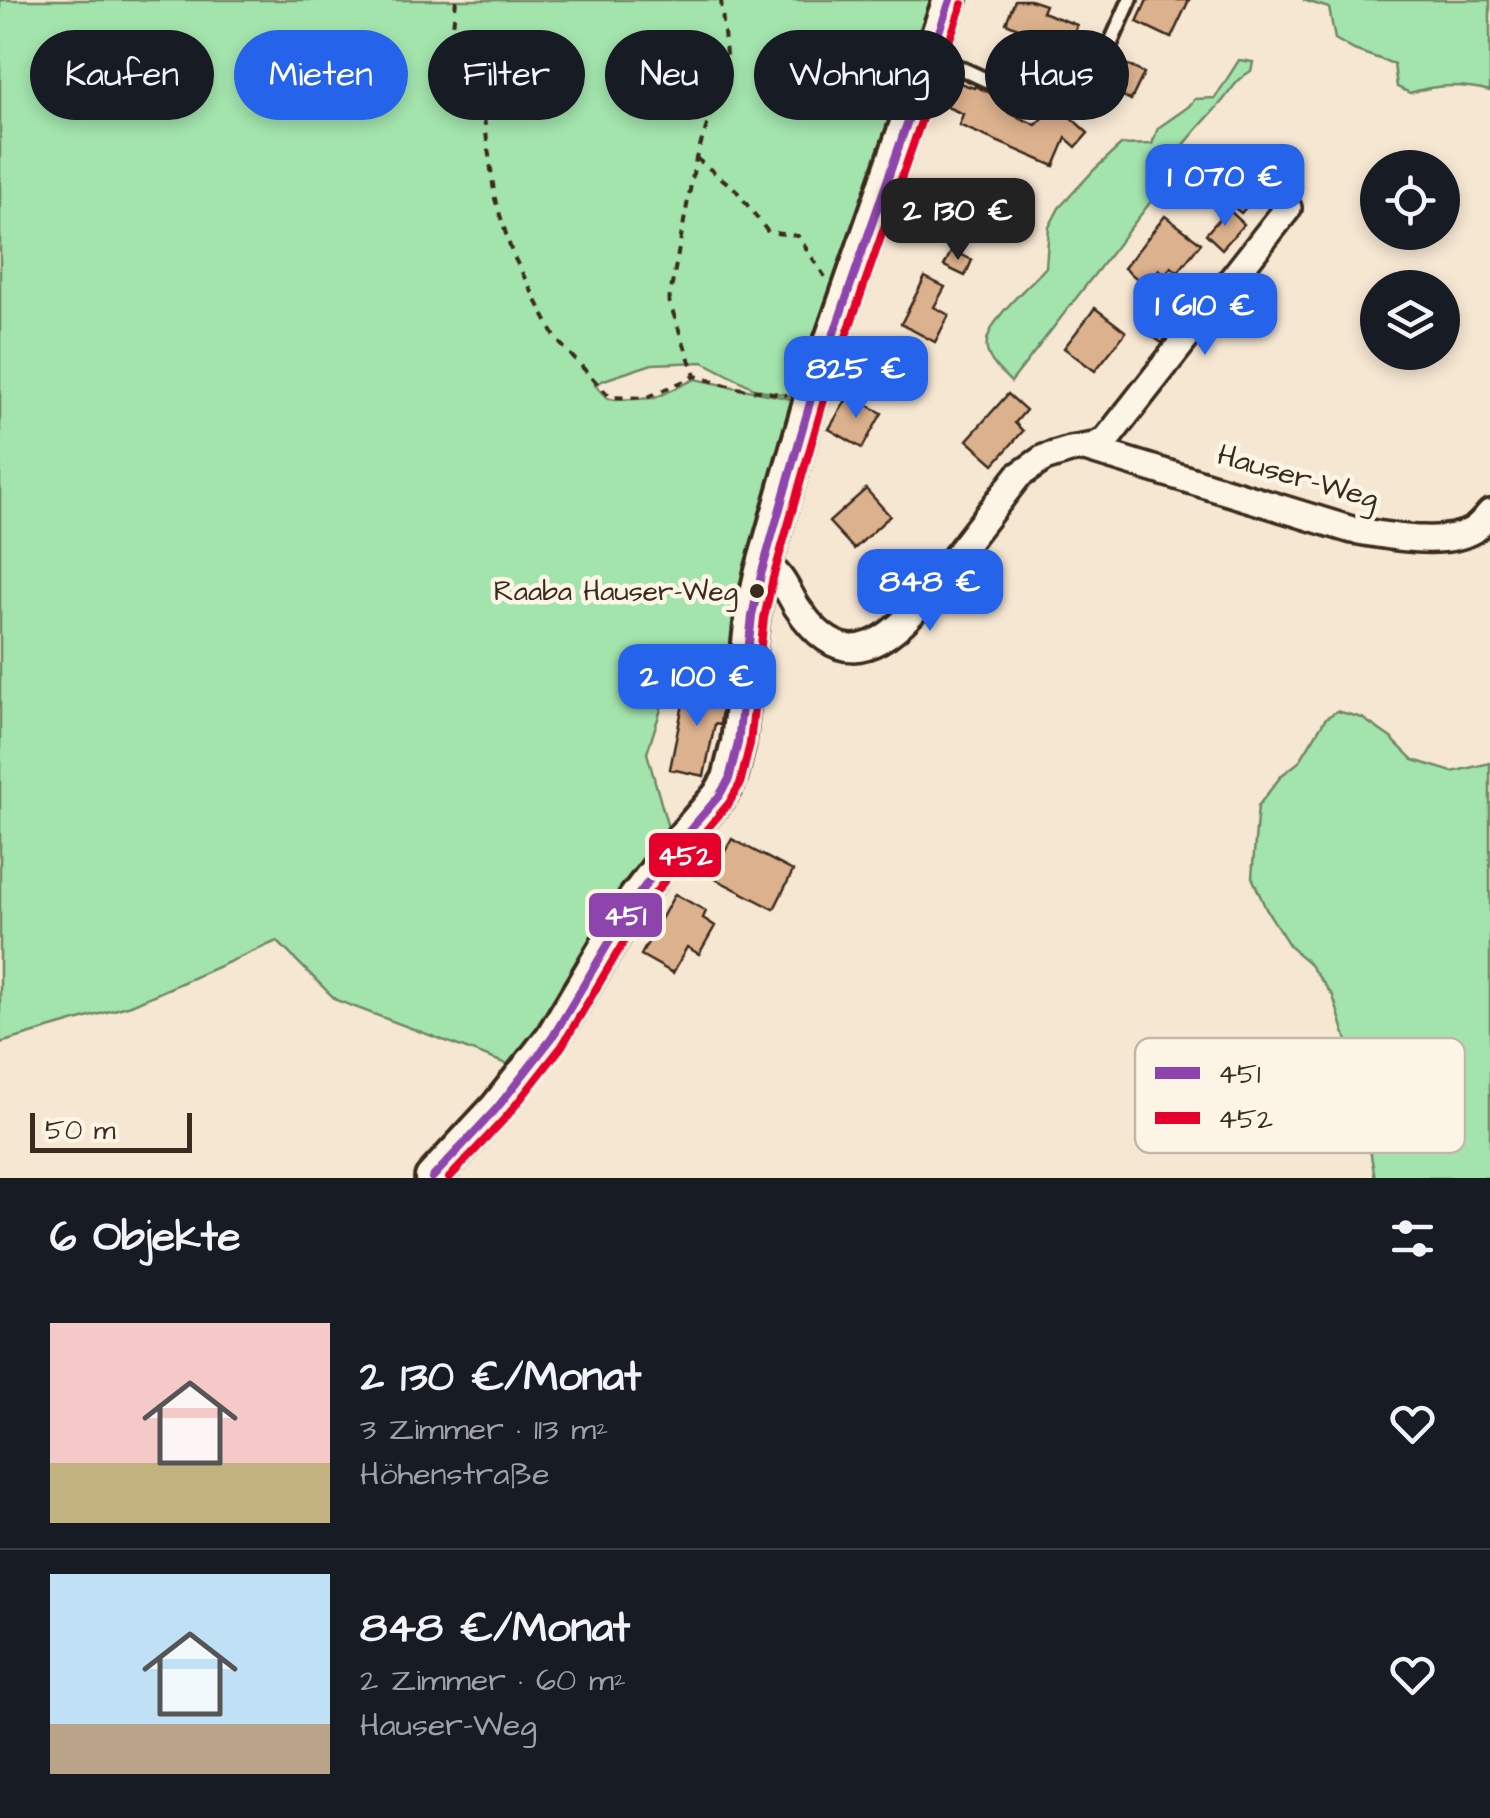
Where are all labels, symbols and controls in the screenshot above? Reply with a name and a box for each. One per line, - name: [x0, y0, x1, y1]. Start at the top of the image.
- chip: Kaufen: [30, 30, 214, 120]
- chip: Mieten: [234, 30, 408, 120]
- chip: Filter: [428, 30, 585, 120]
- chip: Neu: [605, 30, 734, 120]
- chip: Wohnung: [754, 30, 965, 120]
- chip: Haus: [985, 30, 1129, 120]
- pin: 1 070 €: [1133, 144, 1317, 229]
- map controls: [1360, 150, 1460, 370]
- button: locate: [1360, 150, 1460, 250]
- text: 1 070 €: [1167, 154, 1283, 199]
- pin: 2 130 €: [866, 178, 1050, 263]
- text: 2 130 €: [903, 188, 1013, 233]
- button: layers: [1360, 270, 1460, 370]
- pin: 1 610 €: [1113, 273, 1297, 358]
- text: 1 610 €: [1155, 283, 1255, 328]
- pin: 825 €: [786, 336, 926, 421]
- text: 825 €: [806, 346, 906, 391]
- street label: Hauser-Weg: [1212, 434, 1383, 521]
- pin: 848 €: [860, 549, 1000, 634]
- text: 848 €: [879, 559, 981, 604]
- place label: Raaba Hauser-Weg: [494, 572, 738, 612]
- marker: Raaba Hauser-Weg: [747, 581, 767, 601]
- pin: 2 100 €: [605, 644, 789, 729]
- text: 2 100 €: [640, 654, 754, 699]
- line badge: 452: [647, 831, 723, 879]
- text: 452: [658, 837, 713, 876]
- line badge: 451: [587, 891, 664, 939]
- text: 451: [604, 897, 647, 936]
- legend: [1135, 1038, 1465, 1153]
- text: 451: [1218, 1055, 1261, 1094]
- text: 452: [1218, 1100, 1273, 1139]
- scale bar: [30, 1108, 192, 1152]
- text: 50 m: [45, 1111, 116, 1150]
- text: 6 Objekte: [50, 1209, 241, 1267]
- icon: filters: [1385, 1211, 1440, 1266]
- text: 2 130 €/Monat: [360, 1349, 641, 1407]
- icon: home: [130, 1363, 250, 1483]
- icon: heart: [1385, 1396, 1440, 1451]
- text: 3 Zimmer · 113 m²: [360, 1407, 608, 1452]
- text: Höhenstraße: [360, 1452, 550, 1497]
- text: 848 €/Monat: [360, 1600, 630, 1658]
- icon: home: [130, 1614, 250, 1734]
- icon: heart: [1385, 1647, 1440, 1702]
- text: 2 Zimmer · 60 m²: [360, 1658, 626, 1703]
- text: Hauser-Weg: [360, 1703, 537, 1748]

